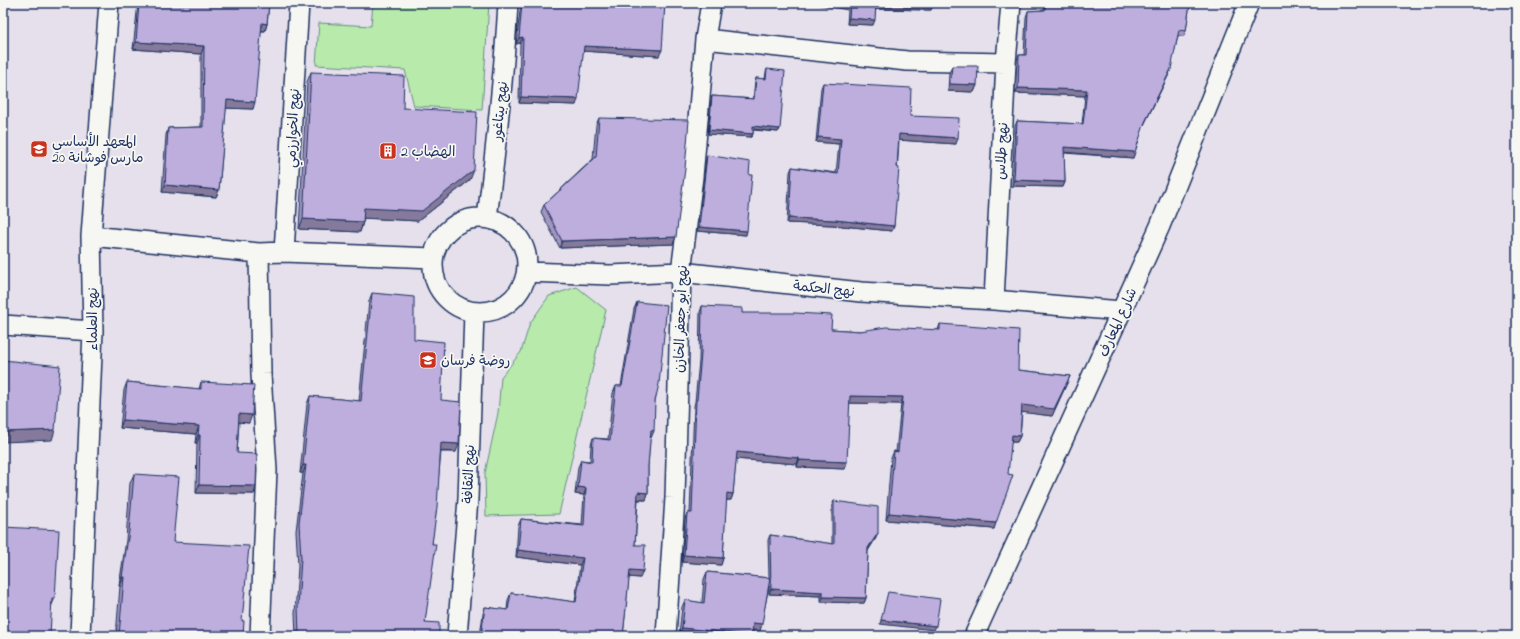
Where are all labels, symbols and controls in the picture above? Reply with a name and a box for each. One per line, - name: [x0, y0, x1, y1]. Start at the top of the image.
- street label: نهج بيتاغور: [487, 80, 514, 143]
- street label: نهج الخوارزمي: [281, 88, 307, 168]
- street label: نهج طلاس: [991, 122, 1014, 180]
- place label: المعهد الأساسي 20 مارس فوشانة: [52, 132, 143, 169]
- school or university icon: المعهد الأساسي 20 مارس فوشانة: [29, 139, 49, 159]
- building icon: الهضاب 2: [378, 141, 398, 161]
- place label: الهضاب 2: [401, 142, 455, 163]
- street label: نهج أبو جعفر الخازن: [669, 265, 694, 373]
- street label: نهج الحكمة: [792, 276, 856, 303]
- street label: شارع المعارف: [1094, 285, 1143, 361]
- street label: نهج العلماء: [83, 287, 104, 351]
- school or university icon: روضة فرسان: [418, 350, 438, 370]
- place label: روضة فرسان: [441, 351, 510, 372]
- street label: نهج الثقافة: [458, 444, 481, 504]

